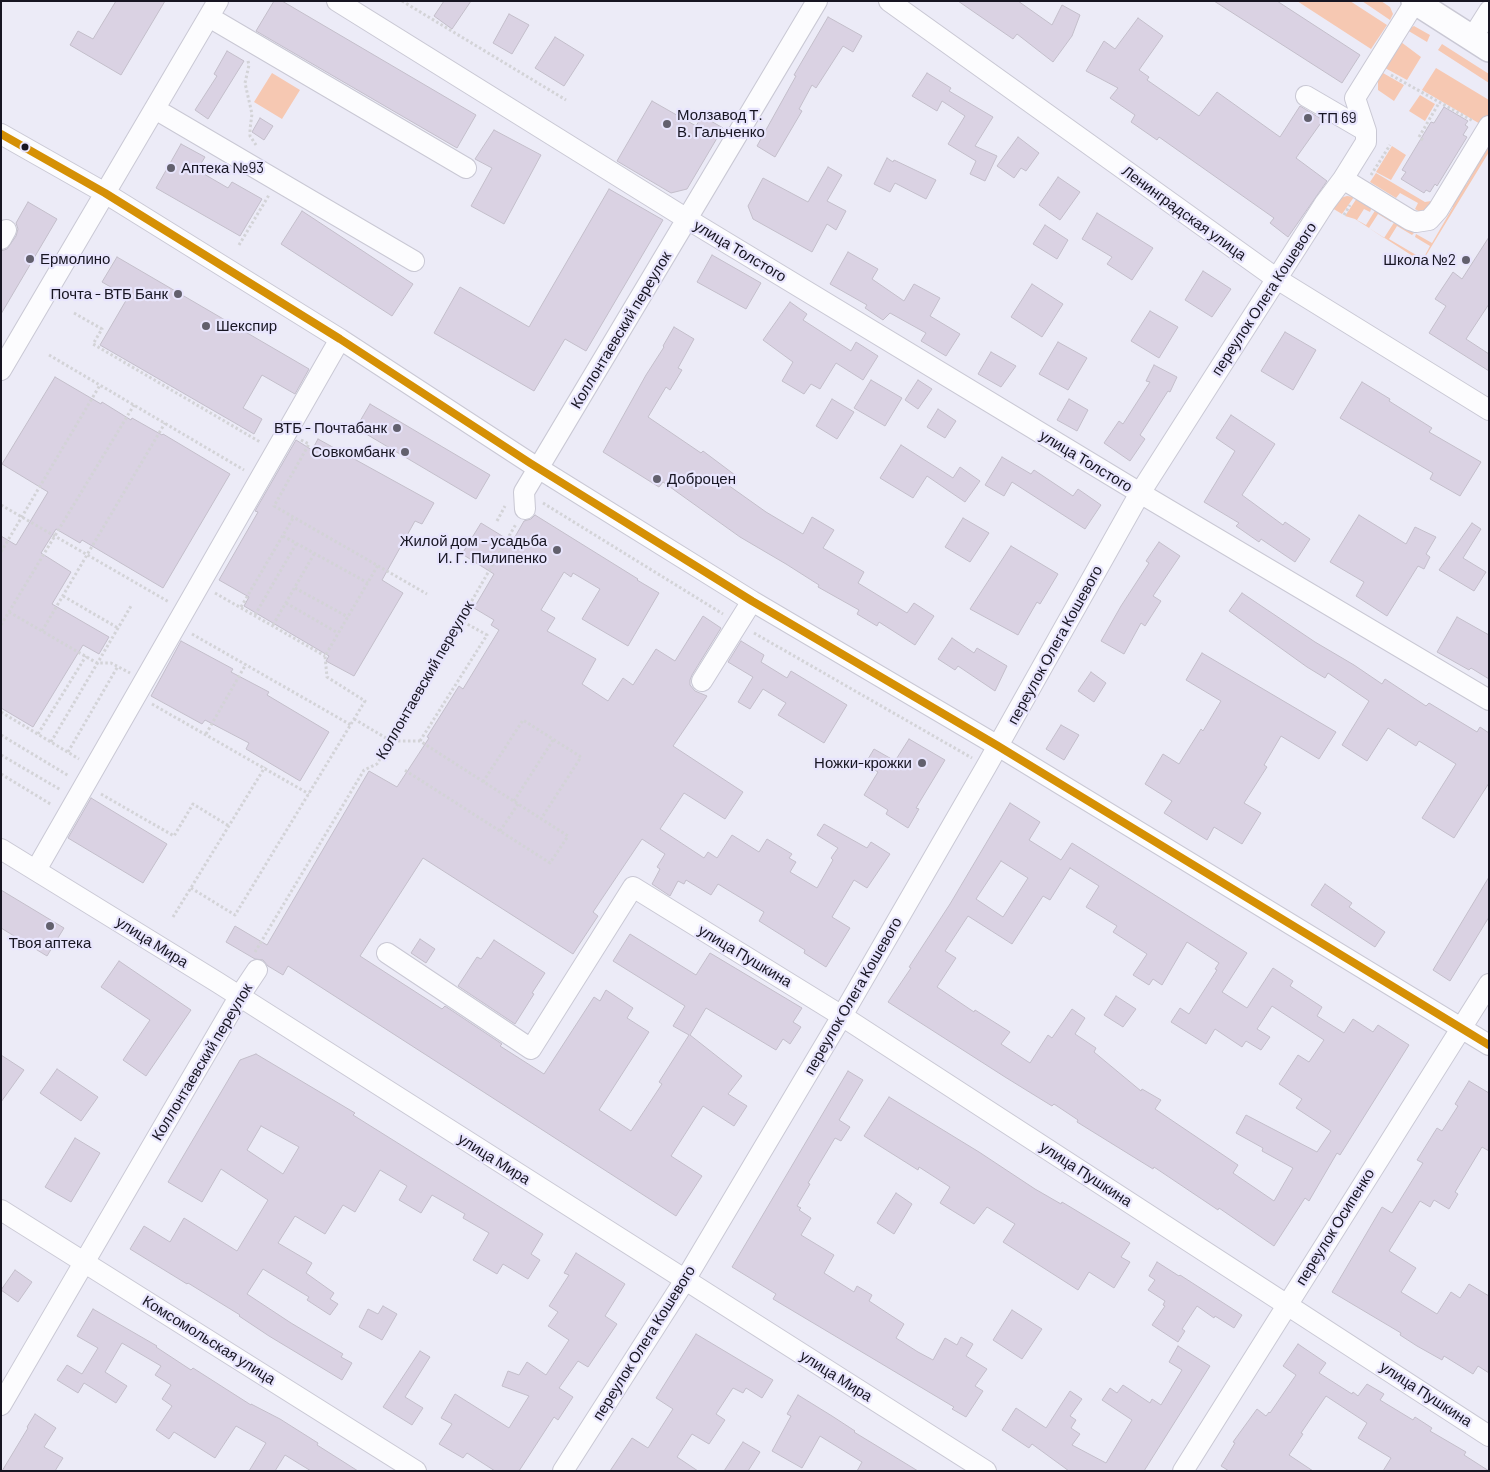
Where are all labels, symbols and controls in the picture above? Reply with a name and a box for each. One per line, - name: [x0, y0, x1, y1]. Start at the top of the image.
- place label: Молзавод Т. В. Гальченко: [677, 106, 765, 141]
- place label: ТП 69: [1318, 109, 1356, 127]
- marker: ТП 69: [1302, 112, 1314, 124]
- marker: Молзавод Т. В. Гальченко: [661, 118, 673, 130]
- unlabelled marker: [20, 142, 30, 152]
- place label: Аптека №93: [181, 159, 264, 177]
- marker: Аптека №93: [165, 162, 177, 174]
- street label: Ленинградская улица: [1118, 162, 1250, 264]
- street label: улица Толстого: [690, 216, 790, 286]
- street label: переулок Олега Кошевого: [1208, 219, 1320, 379]
- street label: Коллонтаевский переулок: [567, 248, 675, 412]
- place label: Ермолино: [40, 250, 110, 268]
- place label: Школа №2: [1383, 251, 1456, 269]
- marker: Ермолино: [24, 253, 36, 265]
- marker: Школа №2: [1460, 254, 1472, 266]
- place label: Почта - ВТБ Банк: [50, 285, 168, 303]
- marker: Почта - ВТБ Банк: [172, 288, 184, 300]
- place label: Шекспир: [216, 317, 277, 335]
- marker: Шекспир: [200, 320, 212, 332]
- place label: ВТБ - Почтабанк: [274, 419, 387, 437]
- marker: ВТБ - Почтабанк: [391, 422, 403, 434]
- street label: улица Толстого: [1036, 426, 1136, 496]
- place label: Совкомбанк: [311, 443, 395, 461]
- marker: Совкомбанк: [399, 446, 411, 458]
- place label: Доброцен: [667, 470, 736, 488]
- marker: Доброцен: [651, 473, 663, 485]
- place label: Жилой дом – усадьба И. Г. Пилипенко: [400, 532, 547, 567]
- marker: Жилой дом – усадьба И. Г. Пилипенко: [551, 544, 563, 556]
- street label: переулок Олега Кошевого: [1004, 562, 1106, 728]
- street label: Коллонтаевский переулок: [372, 598, 478, 762]
- place label: Ножки-крожки: [814, 754, 912, 772]
- marker: Ножки-крожки: [916, 757, 928, 769]
- street label: улица Мира: [113, 913, 191, 971]
- street label: переулок Олега Кошевого: [800, 914, 906, 1078]
- marker: Твоя аптека: [44, 920, 56, 932]
- street label: улица Пушкина: [695, 921, 795, 991]
- place label: Твоя аптека: [9, 934, 91, 952]
- street label: Коллонтаевский переулок: [148, 980, 256, 1144]
- street label: улица Мира: [455, 1130, 533, 1188]
- street label: улица Пушкина: [1037, 1138, 1135, 1210]
- street label: переулок Осипенко: [1292, 1165, 1378, 1289]
- street label: переулок Олега Кошевого: [589, 1262, 699, 1424]
- street label: Комсомольская улица: [139, 1292, 279, 1388]
- street label: улица Мира: [797, 1347, 875, 1405]
- street label: улица Пушкина: [1377, 1358, 1475, 1430]

